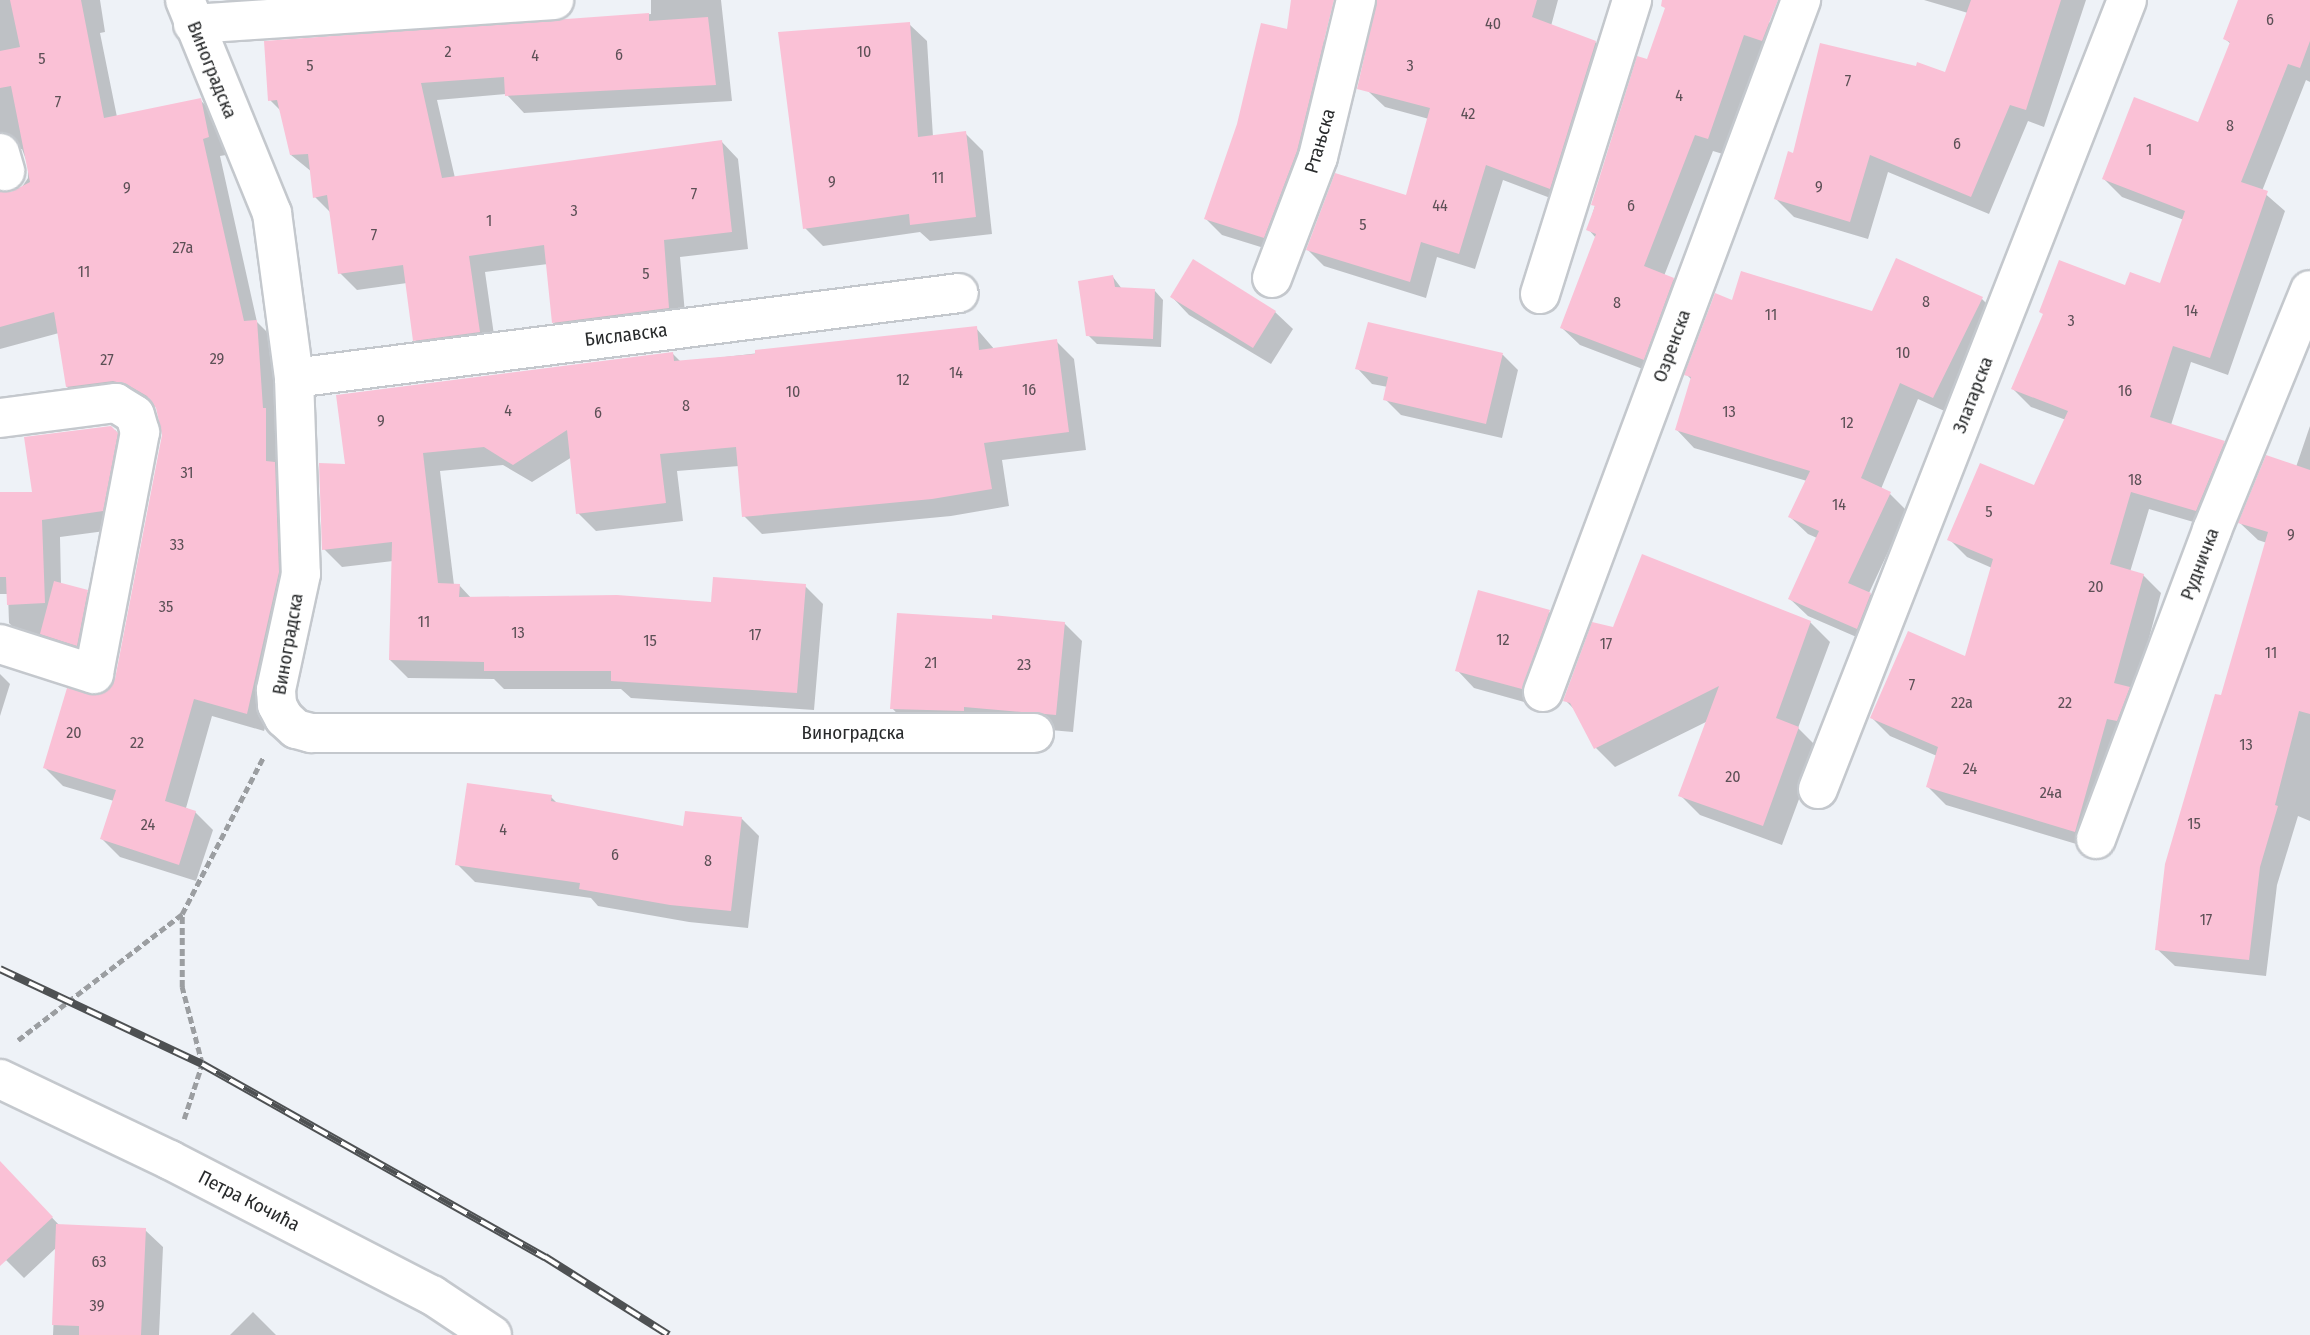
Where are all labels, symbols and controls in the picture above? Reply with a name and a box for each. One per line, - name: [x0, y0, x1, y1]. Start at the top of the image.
- house number: 6: [2266, 10, 2274, 30]
- house number: 40: [1485, 14, 1501, 34]
- street label: Виноградска: [182, 18, 242, 122]
- house number: 2: [444, 42, 452, 62]
- house number: 10: [857, 42, 871, 62]
- house number: 6: [615, 45, 623, 65]
- house number: 4: [531, 46, 539, 66]
- house number: 5: [38, 49, 46, 69]
- house number: 5: [306, 56, 314, 76]
- house number: 3: [1406, 56, 1414, 76]
- house number: 7: [1845, 71, 1851, 91]
- house number: 4: [1675, 86, 1683, 106]
- house number: 7: [55, 92, 61, 112]
- house number: 42: [1461, 104, 1475, 124]
- street label: Ртањска: [1300, 106, 1340, 176]
- house number: 8: [2226, 116, 2234, 136]
- house number: 6: [1953, 134, 1961, 154]
- house number: 1: [2146, 140, 2152, 160]
- house number: 11: [932, 168, 944, 188]
- house number: 9: [828, 172, 836, 192]
- house number: 9: [1815, 177, 1823, 197]
- house number: 9: [123, 178, 131, 198]
- house number: 7: [691, 184, 697, 204]
- house number: 44: [1432, 196, 1448, 216]
- house number: 6: [1627, 196, 1635, 216]
- house number: 3: [570, 201, 578, 221]
- house number: 1: [486, 211, 492, 231]
- house number: 5: [1359, 215, 1367, 235]
- house number: 7: [371, 225, 377, 245]
- house number: 27a: [173, 238, 193, 258]
- house number: 11: [78, 262, 90, 282]
- house number: 5: [642, 264, 650, 284]
- house number: 8: [1922, 292, 1930, 312]
- house number: 8: [1613, 293, 1621, 313]
- house number: 14: [2184, 301, 2198, 321]
- house number: 11: [1765, 305, 1777, 325]
- street label: Озренска: [1648, 306, 1696, 386]
- house number: 3: [2067, 311, 2075, 331]
- street label: Биславска: [583, 319, 669, 351]
- house number: 10: [1896, 343, 1910, 363]
- house number: 29: [210, 349, 224, 369]
- house number: 27: [100, 350, 114, 370]
- street label: Златарска: [1948, 353, 1998, 437]
- house number: 14: [949, 363, 963, 383]
- house number: 12: [896, 370, 910, 390]
- house number: 16: [1022, 380, 1036, 400]
- house number: 16: [2118, 381, 2132, 401]
- house number: 10: [786, 382, 800, 402]
- house number: 8: [682, 396, 690, 416]
- house number: 4: [504, 401, 512, 421]
- house number: 13: [1722, 402, 1736, 422]
- house number: 6: [594, 403, 602, 423]
- house number: 9: [377, 411, 385, 431]
- house number: 12: [1840, 413, 1854, 433]
- house number: 31: [180, 463, 194, 483]
- house number: 18: [2128, 470, 2142, 490]
- house number: 14: [1832, 495, 1846, 515]
- house number: 5: [1985, 502, 1993, 522]
- street label: Рудничка: [2176, 525, 2224, 603]
- house number: 9: [2287, 525, 2295, 545]
- house number: 33: [170, 535, 184, 555]
- house number: 20: [2088, 577, 2104, 597]
- street label: Виноградска: [268, 591, 308, 697]
- house number: 35: [159, 597, 173, 617]
- house number: 11: [418, 612, 430, 632]
- house number: 13: [511, 623, 525, 643]
- house number: 17: [749, 625, 761, 645]
- house number: 12: [1496, 630, 1510, 650]
- house number: 15: [643, 631, 657, 651]
- house number: 17: [1600, 634, 1612, 654]
- house number: 11: [2265, 643, 2277, 663]
- house number: 21: [925, 653, 937, 673]
- house number: 23: [1017, 655, 1031, 675]
- house number: 7: [1909, 675, 1915, 695]
- house number: 22a: [1951, 693, 1973, 713]
- house number: 22: [2058, 693, 2072, 713]
- street label: Виноградска: [802, 722, 904, 744]
- house number: 20: [66, 723, 82, 743]
- house number: 22: [130, 733, 144, 753]
- house number: 13: [2239, 735, 2253, 755]
- house number: 24: [1963, 759, 1977, 779]
- house number: 20: [1725, 767, 1741, 787]
- house number: 24a: [2040, 783, 2062, 803]
- house number: 15: [2187, 814, 2201, 834]
- house number: 24: [141, 815, 155, 835]
- house number: 4: [499, 820, 507, 840]
- house number: 6: [611, 845, 619, 865]
- house number: 8: [704, 851, 712, 871]
- house number: 17: [2200, 910, 2212, 930]
- street label: Петра Кочића: [195, 1166, 303, 1236]
- house number: 63: [91, 1252, 107, 1272]
- house number: 39: [90, 1296, 104, 1316]

